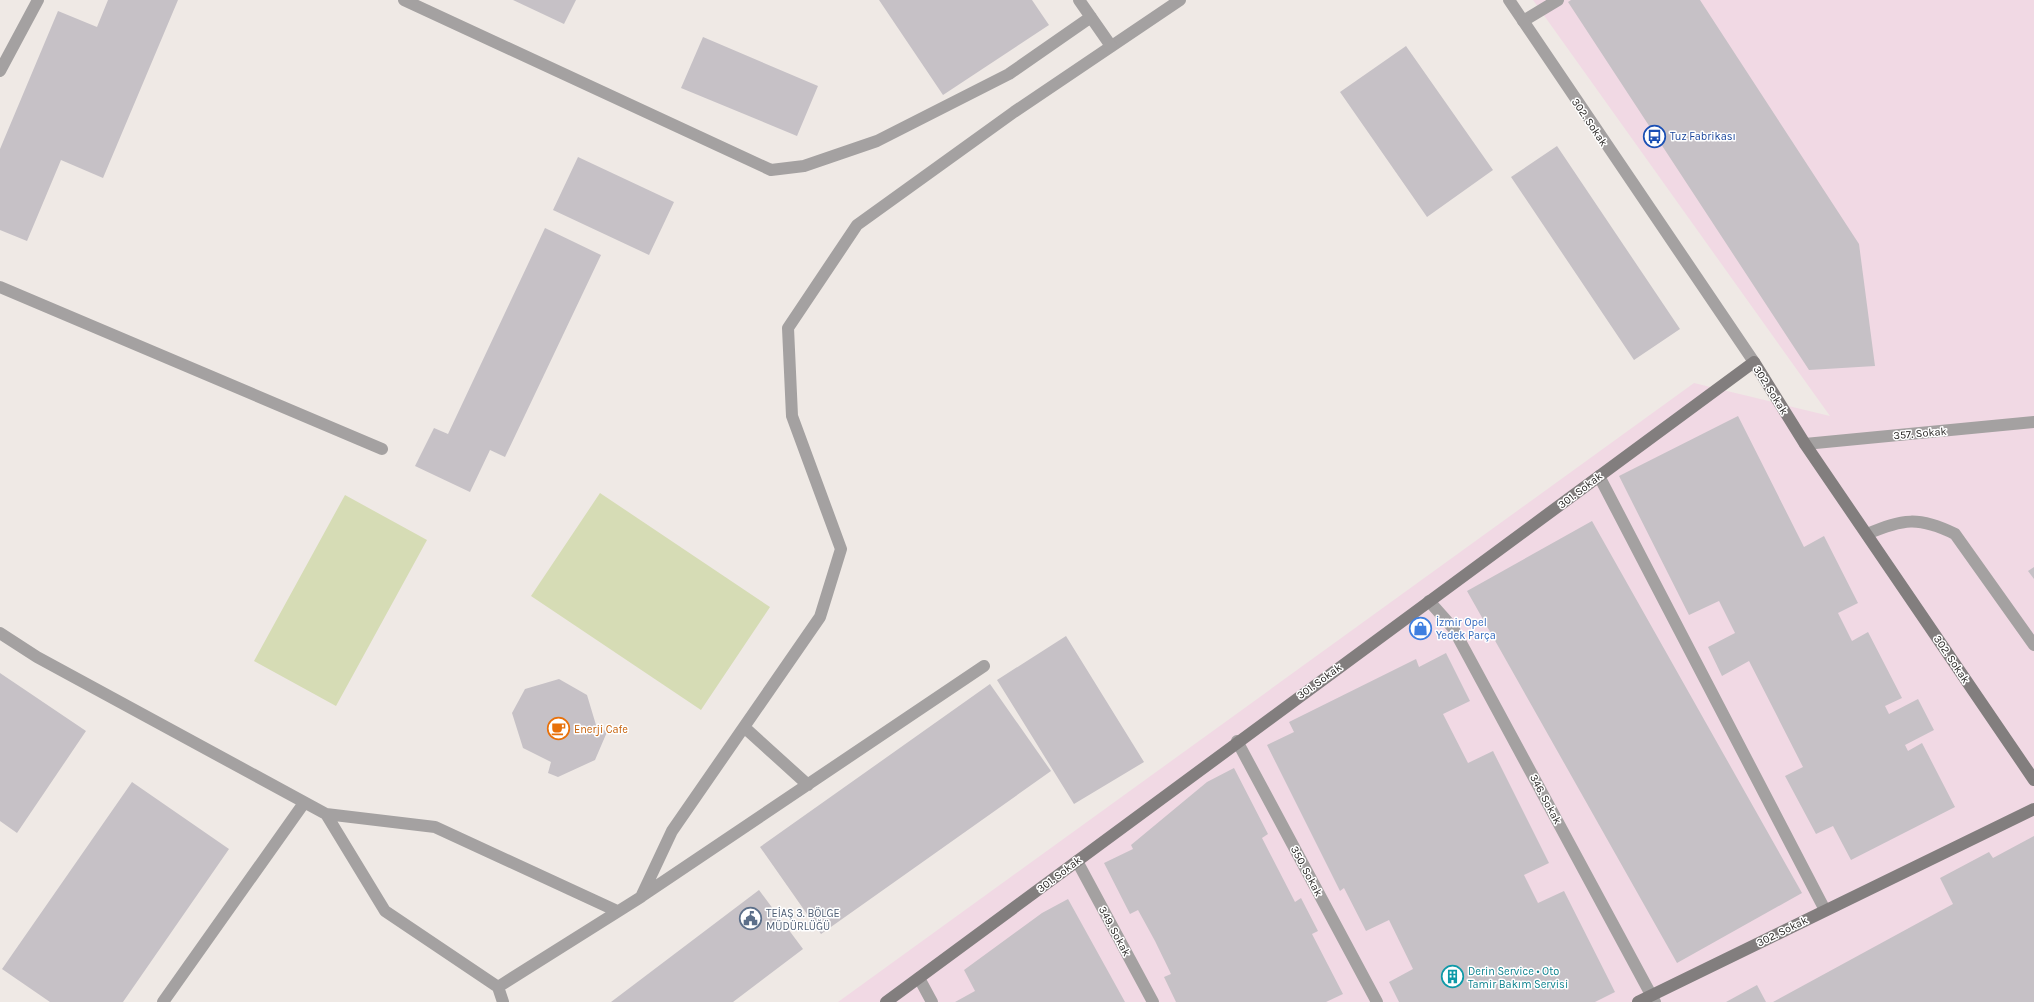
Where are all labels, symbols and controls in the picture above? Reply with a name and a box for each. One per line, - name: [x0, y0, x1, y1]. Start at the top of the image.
- street label: 302. Sokak: [1569, 96, 1610, 149]
- bus stop icon: Tuz Fabrikası: [1641, 123, 1667, 149]
- place label: Tuz Fabrikası: [1670, 130, 1736, 143]
- street label: 302. Sokak: [1750, 363, 1791, 417]
- street label: 357. Sokak: [1893, 425, 1947, 442]
- street label: 301. Sokak: [1555, 469, 1605, 511]
- shop icon: İzmir Opel Yedek Parça: [1408, 615, 1434, 641]
- place label: İzmir Opel Yedek Parça: [1436, 615, 1496, 642]
- street label: 302. Sokak: [1931, 633, 1972, 686]
- street label: 301. Sokak: [1294, 661, 1344, 702]
- cafe icon: Enerji Cafe: [546, 716, 572, 742]
- place label: Enerji Cafe: [574, 723, 628, 736]
- street label: 346. Sokak: [1527, 772, 1564, 826]
- street label: 350. Sokak: [1288, 844, 1325, 899]
- street label: 301. Sokak: [1034, 853, 1084, 895]
- street label: 349. Sokak: [1096, 904, 1133, 958]
- public building icon: TEİAŞ 3. BÖLGE MÜDÜRLÜĞÜ: [737, 906, 763, 932]
- place label: TEİAŞ 3. BÖLGE MÜDÜRLÜĞÜ: [766, 906, 840, 933]
- street label: 302. Sokak: [1755, 914, 1810, 949]
- building icon: Derin Service • Oto Tamir Bakım Servisi: [1439, 964, 1465, 990]
- place label: Derin Service • Oto Tamir Bakım Servisi: [1468, 965, 1568, 991]

